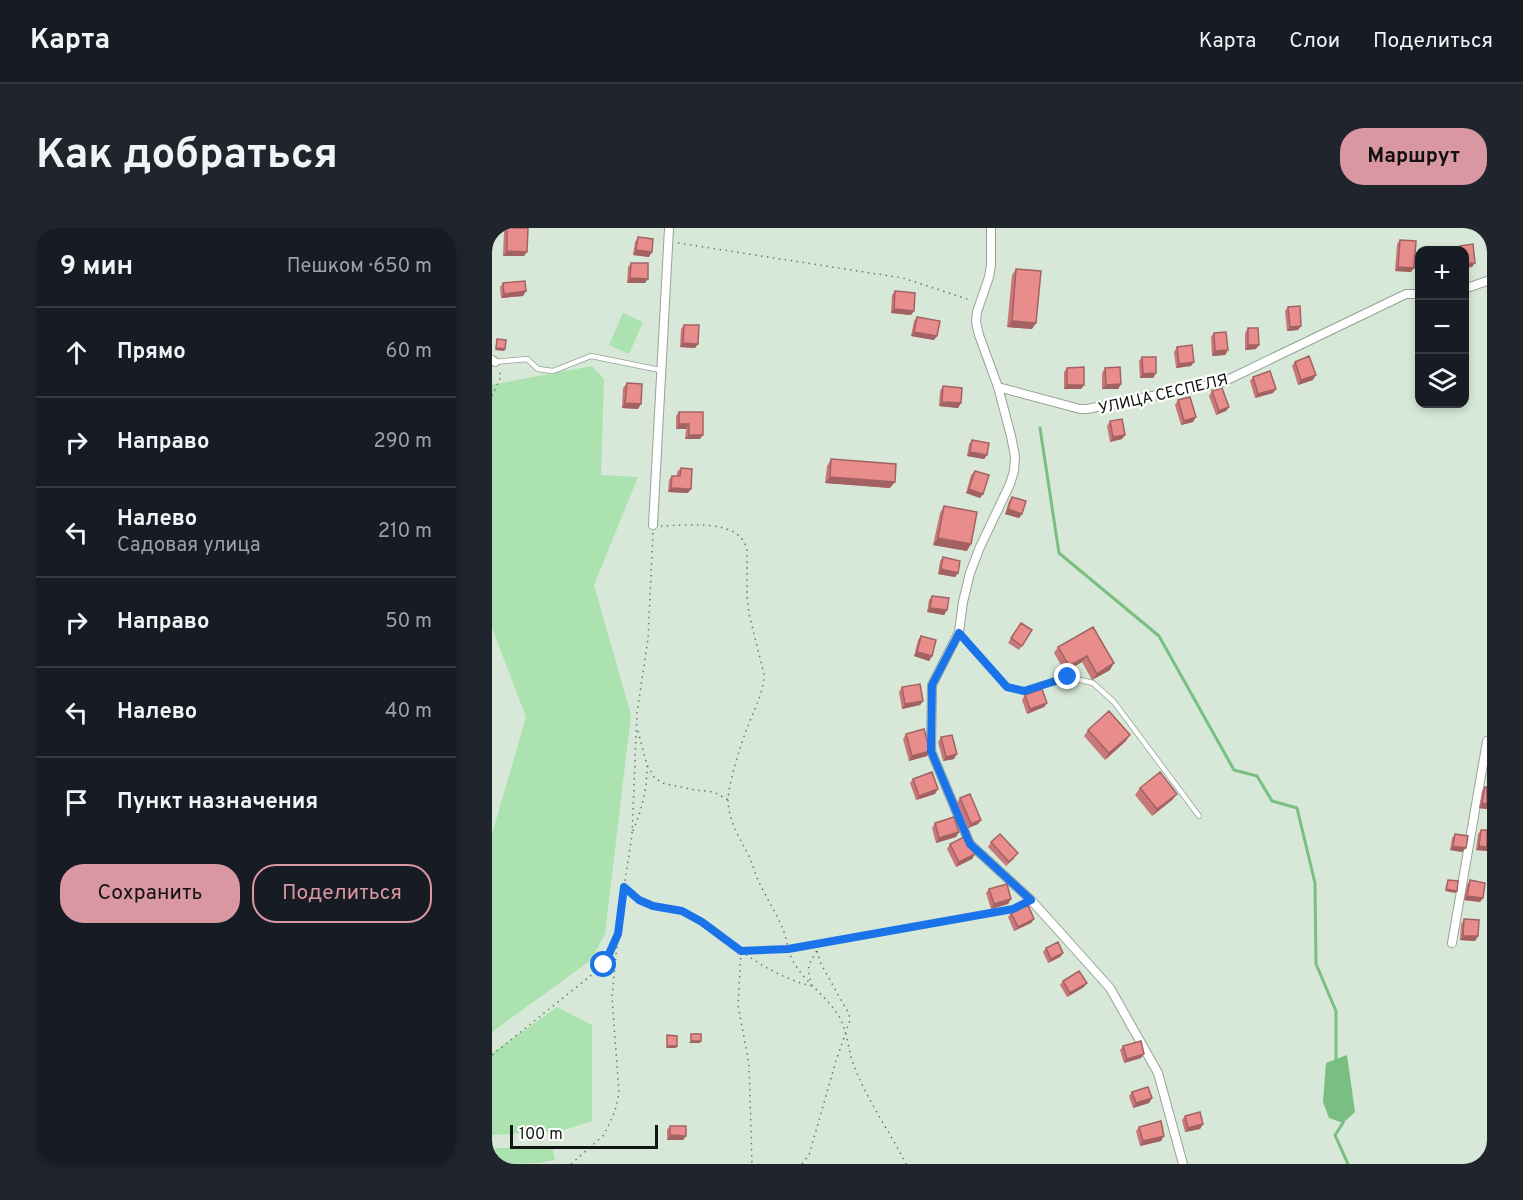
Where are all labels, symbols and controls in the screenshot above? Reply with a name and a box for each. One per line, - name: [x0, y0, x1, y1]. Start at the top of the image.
- text: Карта: [30, 23, 110, 59]
- text: Карта: [1199, 28, 1256, 55]
- text: Слои: [1289, 28, 1340, 55]
- text: Поделиться: [1373, 28, 1493, 55]
- button: Маршрут: [1340, 128, 1487, 185]
- text: Как добраться: [36, 130, 338, 183]
- map controls: [1415, 246, 1469, 408]
- button: +: [1415, 246, 1469, 300]
- text: 9 мин: [60, 251, 133, 284]
- text: Пешком · 650 m: [287, 254, 432, 280]
- button: −: [1415, 300, 1469, 354]
- icon: ahead: [60, 336, 93, 369]
- text: Прямо: [117, 339, 186, 366]
- text: 60 m: [386, 339, 432, 365]
- button: layers: [1415, 354, 1469, 408]
- street label: УЛИЦА СЕСПЕЛЯ: [1097, 370, 1230, 420]
- icon: right: [60, 426, 93, 459]
- text: Направо: [117, 429, 209, 456]
- text: 290 m: [374, 429, 432, 455]
- text: Налево: [117, 506, 197, 533]
- icon: left: [60, 516, 93, 549]
- text: 210 m: [378, 519, 432, 545]
- text: Садовая улица: [117, 533, 261, 559]
- icon: right: [60, 606, 93, 639]
- text: Направо: [117, 609, 209, 636]
- text: 50 m: [385, 609, 432, 635]
- route end: [1054, 663, 1080, 689]
- icon: left: [60, 696, 93, 729]
- text: Налево: [117, 699, 197, 726]
- text: 40 m: [385, 699, 432, 725]
- icon: arrive: [60, 786, 93, 819]
- text: Пункт назначения: [117, 789, 318, 816]
- button: Сохранить: [60, 864, 240, 923]
- button: Поделиться: [252, 864, 432, 923]
- route start: [590, 951, 616, 977]
- scale bar: [510, 1122, 658, 1150]
- text: 100 m: [519, 1125, 563, 1145]

